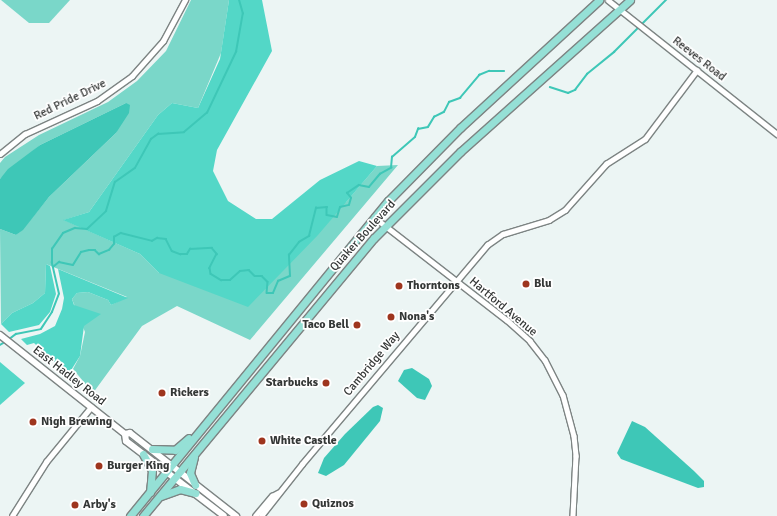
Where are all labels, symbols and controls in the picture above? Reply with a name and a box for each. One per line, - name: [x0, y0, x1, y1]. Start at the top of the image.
- street label: Reeves Road: [669, 34, 729, 84]
- street label: Red Pride Drive: [32, 76, 108, 124]
- street label: Quaker Boulevard: [327, 197, 399, 275]
- street label: Hartford Avenue: [466, 274, 540, 340]
- place label: Blu: [534, 277, 552, 291]
- place label: Thorntons: [407, 279, 460, 293]
- marker: Blu: [521, 279, 531, 289]
- marker: Thorntons: [394, 281, 404, 291]
- place label: Nona's: [399, 310, 434, 324]
- marker: Nona's: [386, 312, 396, 322]
- place label: Taco Bell: [302, 318, 349, 332]
- marker: Taco Bell: [352, 320, 362, 330]
- street label: Cambridge Way: [341, 329, 403, 399]
- street label: East Hadley Road: [30, 343, 108, 409]
- place label: Starbucks: [266, 376, 318, 390]
- marker: Starbucks: [321, 378, 331, 388]
- place label: Rickers: [170, 386, 209, 400]
- marker: Rickers: [157, 388, 167, 398]
- place label: Nigh Brewing: [41, 415, 112, 429]
- marker: Nigh Brewing: [28, 417, 38, 427]
- place label: White Castle: [270, 434, 337, 448]
- marker: White Castle: [257, 436, 267, 446]
- place label: Burger King: [107, 459, 169, 473]
- marker: Burger King: [94, 461, 104, 471]
- place label: Quiznos: [312, 497, 354, 511]
- place label: Arby's: [83, 498, 116, 512]
- marker: Quiznos: [299, 499, 309, 509]
- marker: Arby's: [70, 500, 80, 510]

